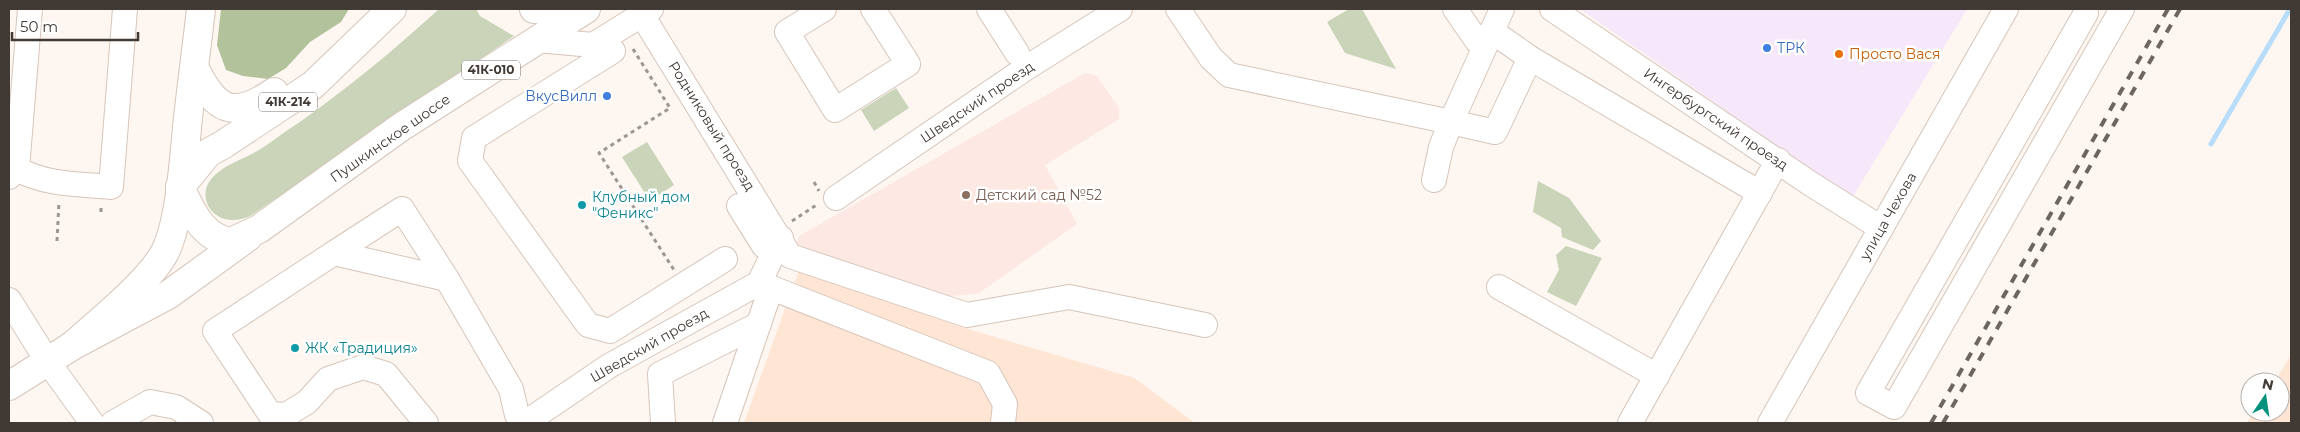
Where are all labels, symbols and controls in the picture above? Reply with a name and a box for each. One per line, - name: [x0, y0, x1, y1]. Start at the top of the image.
- scale bar: [12, 10, 139, 42]
- text: 50 m: [20, 17, 58, 36]
- place label: ТРК: [1777, 39, 1805, 57]
- marker: ТРК: [1761, 42, 1773, 54]
- place label: Просто Вася: [1849, 45, 1940, 63]
- marker: Просто Вася: [1833, 48, 1845, 60]
- street label: Шведский проезд: [917, 57, 1037, 147]
- street label: Родниковый проезд: [665, 58, 759, 194]
- road number: 41К-010: [462, 60, 520, 80]
- street label: Ингербургский проезд: [1640, 64, 1792, 174]
- place label: ВкусВилл: [525, 87, 597, 105]
- street label: Пушкинское шоссе: [326, 90, 454, 186]
- marker: ВкусВилл: [601, 90, 613, 102]
- road number: 41К-214: [259, 92, 317, 111]
- street label: улица Чехова: [1855, 169, 1920, 264]
- place label: Детский сад №52: [976, 186, 1102, 204]
- place label: Клубный дом "Феникс": [592, 188, 690, 222]
- marker: Детский сад №52: [960, 189, 972, 201]
- marker: Клубный дом "Феникс": [576, 199, 588, 211]
- street label: Шведский проезд: [587, 304, 711, 386]
- place label: ЖК «Традиция»: [305, 339, 418, 357]
- marker: ЖК «Традиция»: [289, 342, 301, 354]
- north arrow: [2240, 372, 2290, 422]
- text: N: [2260, 374, 2275, 394]

